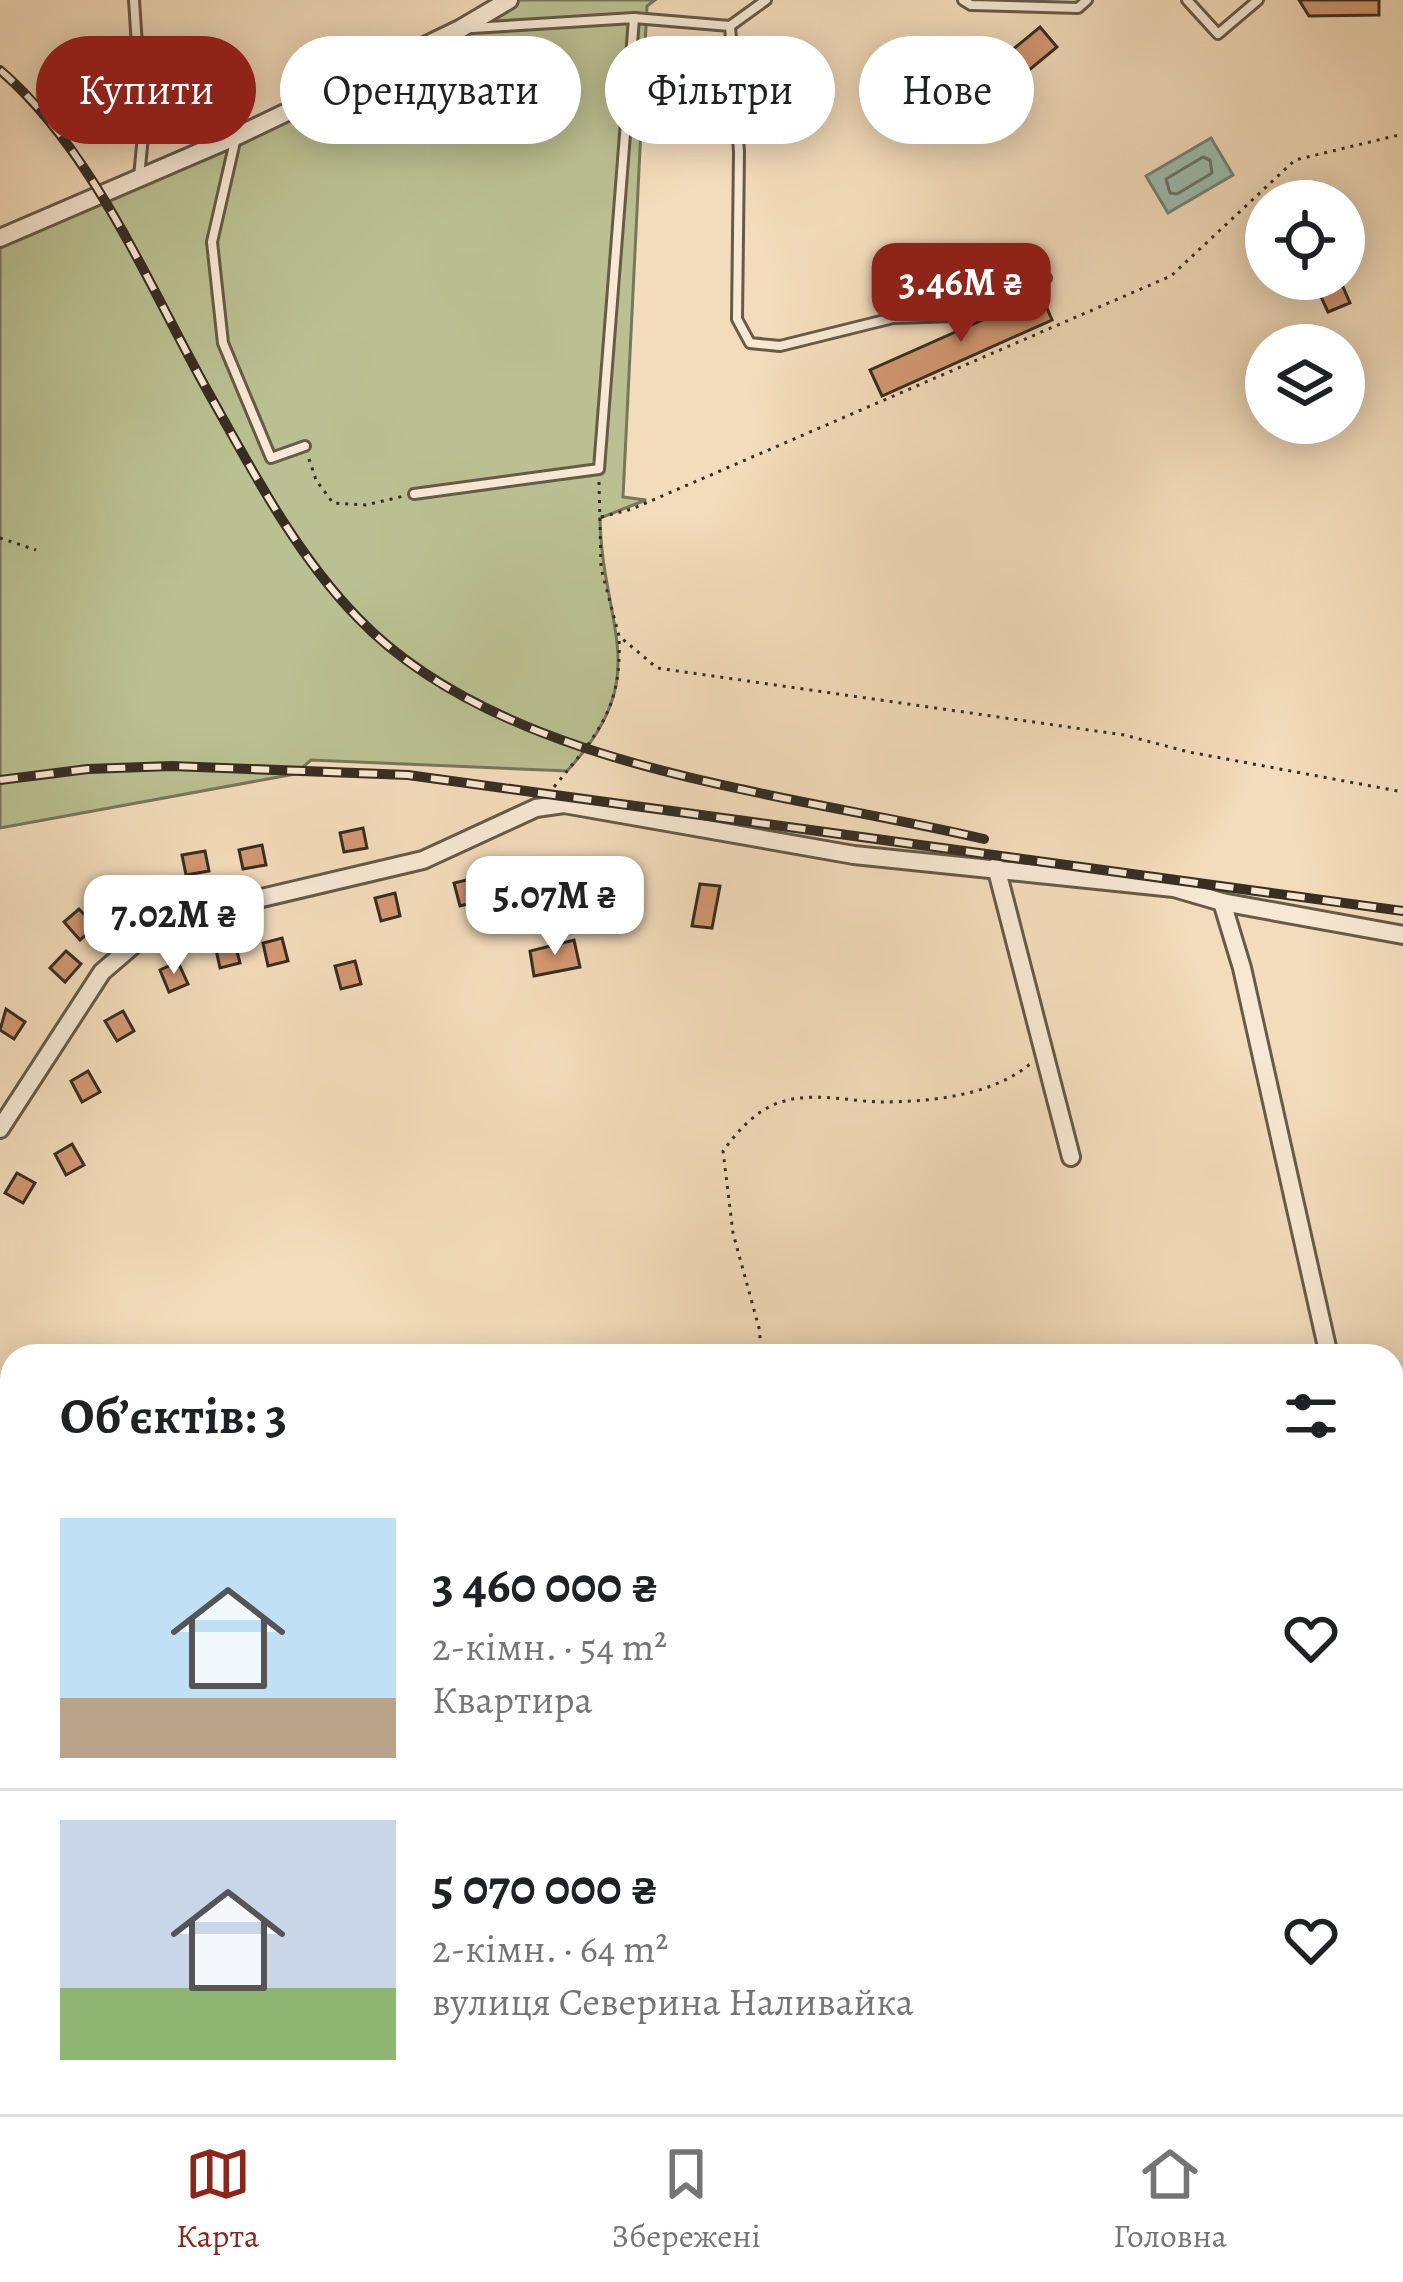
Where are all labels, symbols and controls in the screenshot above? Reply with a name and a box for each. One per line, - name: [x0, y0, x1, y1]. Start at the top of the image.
- chip: Купити: [36, 36, 256, 144]
- chip: Орендувати: [280, 36, 581, 144]
- chip: Фільтри: [605, 36, 835, 144]
- chip: Нове: [859, 36, 1034, 144]
- map controls: [1245, 180, 1365, 444]
- button: locate: [1245, 180, 1365, 300]
- pin: 3.46M ₴: [850, 243, 1072, 345]
- text: 3.46M ₴: [899, 255, 1023, 308]
- button: layers: [1245, 324, 1365, 444]
- pin: 5.07M ₴: [444, 856, 666, 958]
- text: 5.07M ₴: [493, 868, 617, 921]
- pin: 7.02M ₴: [63, 875, 285, 977]
- text: 7.02M ₴: [111, 887, 237, 940]
- text: Об’єктів: 3: [60, 1381, 287, 1451]
- icon: filters: [1278, 1383, 1344, 1449]
- text: 3 460 000 ₴: [432, 1550, 658, 1620]
- icon: home: [156, 1566, 300, 1710]
- icon: heart: [1278, 1605, 1344, 1671]
- text: 2-кімн. · 54 m²: [432, 1620, 667, 1673]
- text: Квартира: [432, 1673, 593, 1726]
- text: 5 070 000 ₴: [432, 1852, 658, 1922]
- icon: home: [156, 1868, 300, 2012]
- icon: heart: [1278, 1907, 1344, 1973]
- text: 2-кімн. · 64 m²: [432, 1922, 668, 1975]
- text: вулиця Северина Наливайка: [432, 1975, 914, 2028]
- tab: Карта: [176, 2141, 259, 2258]
- tab: Збережені: [612, 2141, 761, 2258]
- tab: Головна: [1113, 2141, 1227, 2258]

